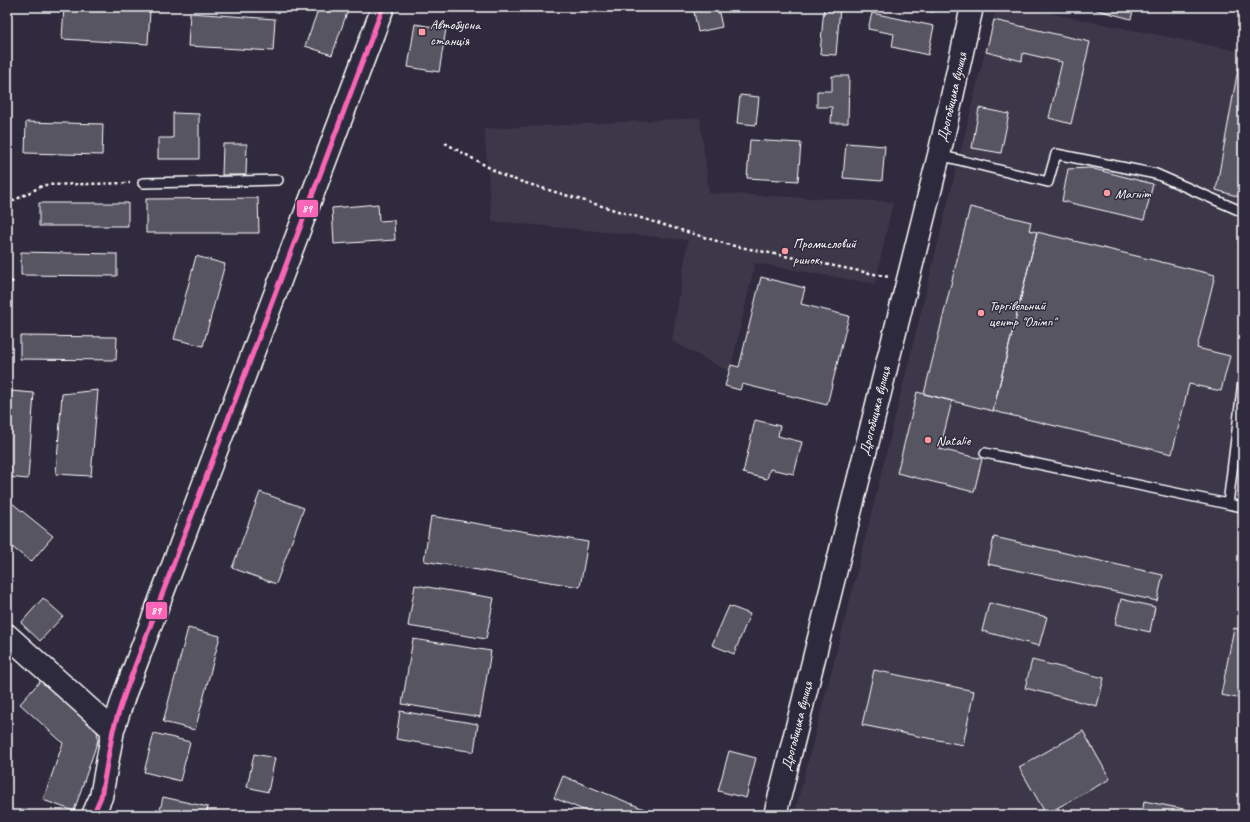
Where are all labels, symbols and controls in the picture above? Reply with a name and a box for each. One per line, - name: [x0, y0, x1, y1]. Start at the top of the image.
- place label: Автобусна станція: [430, 16, 481, 49]
- marker: Автобусна станція: [417, 27, 427, 37]
- street label: Дрогобицька вулиця: [933, 50, 971, 143]
- place label: Магніт: [1115, 185, 1151, 202]
- marker: Магніт: [1102, 188, 1112, 198]
- line badge: 89: [296, 199, 319, 218]
- text: 89: [302, 201, 313, 215]
- place label: Промисловий ринок: [793, 235, 857, 268]
- marker: Промисловий ринок: [780, 246, 790, 256]
- place label: Торгівельний центр "Олімп": [989, 297, 1058, 330]
- marker: Торгівельний центр "Олімп": [976, 308, 986, 318]
- street label: Дрогобицька вулиця: [856, 364, 895, 457]
- place label: Natalie: [936, 432, 972, 449]
- marker: Natalie: [923, 435, 933, 445]
- line badge: 89: [145, 601, 168, 620]
- text: 89: [151, 603, 162, 617]
- street label: Дрогобицька вулиця: [778, 679, 817, 772]

